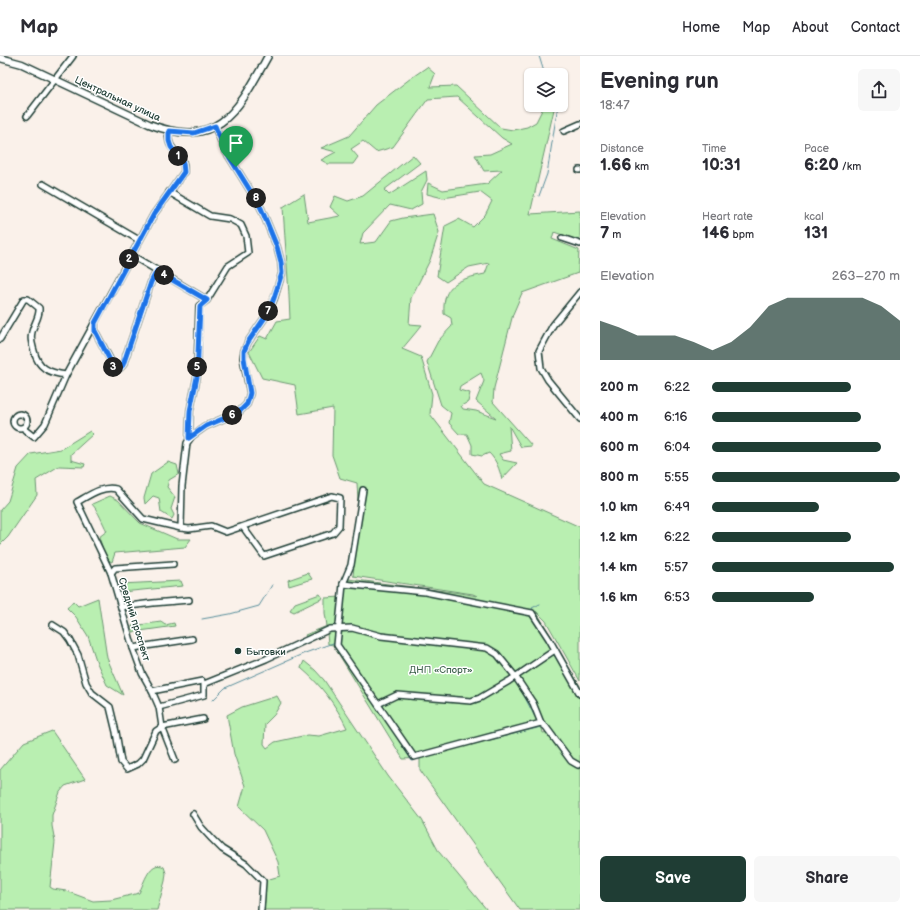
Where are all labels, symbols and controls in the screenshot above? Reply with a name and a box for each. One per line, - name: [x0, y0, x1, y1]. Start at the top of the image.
- text: Map: [20, 16, 58, 39]
- text: Home: [682, 19, 720, 36]
- text: Map: [742, 19, 770, 36]
- text: About: [792, 19, 829, 36]
- text: Contact: [851, 19, 900, 36]
- map controls: [524, 68, 568, 112]
- button: layers: [524, 68, 568, 112]
- text: Evening run: [600, 68, 719, 95]
- button: share: [858, 69, 900, 111]
- street label: Центральная улица: [73, 74, 162, 124]
- text: 18:47: [600, 97, 630, 113]
- pin: [219, 126, 253, 167]
- icon: arrive: [225, 132, 247, 154]
- text: Distance: [600, 142, 644, 155]
- text: Time: [702, 142, 726, 155]
- text: Pace: [804, 142, 829, 155]
- pin: 1: [168, 146, 188, 166]
- text: 1: [176, 149, 180, 162]
- text: 1.66: [600, 155, 632, 175]
- text: 10:31: [702, 155, 741, 175]
- text: 6:20: [804, 155, 839, 175]
- text: km: [632, 160, 649, 173]
- text: /km: [839, 160, 861, 173]
- pin: 8: [246, 188, 266, 208]
- text: 8: [253, 191, 259, 204]
- text: Elevation: [600, 210, 646, 223]
- text: Heart rate: [702, 210, 753, 223]
- text: kcal: [804, 210, 824, 223]
- text: 7: [600, 223, 609, 243]
- text: 146: [702, 223, 729, 243]
- text: 131: [804, 223, 828, 243]
- text: m: [609, 228, 621, 241]
- text: bpm: [729, 228, 754, 241]
- pin: 2: [119, 249, 139, 269]
- text: 2: [126, 252, 132, 265]
- pin: 4: [154, 265, 174, 285]
- text: 4: [161, 268, 167, 281]
- text: Elevation: [600, 268, 654, 284]
- text: 263–270 m: [832, 268, 900, 284]
- pin: 7: [258, 301, 278, 321]
- text: 7: [265, 304, 271, 317]
- pin: 3: [103, 357, 123, 377]
- pin: 5: [187, 357, 207, 377]
- text: 3: [110, 360, 116, 373]
- text: 5: [194, 360, 200, 373]
- text: 200 m: [600, 379, 638, 395]
- text: 6:22: [664, 379, 690, 395]
- pin: 6: [222, 405, 242, 425]
- text: 6: [229, 408, 235, 421]
- text: 400 m: [600, 409, 638, 425]
- text: 6:16: [664, 409, 688, 425]
- text: 600 m: [600, 439, 639, 455]
- text: 6:04: [664, 439, 690, 455]
- text: 800 m: [600, 469, 639, 485]
- text: 5:55: [664, 469, 689, 485]
- text: 1.0 km: [600, 499, 638, 515]
- text: 6:49: [664, 499, 690, 515]
- text: 1.2 km: [600, 529, 638, 545]
- text: 6:22: [664, 529, 690, 545]
- text: 1.4 km: [600, 559, 637, 575]
- text: 5:57: [664, 559, 688, 575]
- street label: Средний проспект: [116, 576, 153, 663]
- text: 1.6 km: [600, 589, 638, 605]
- text: 6:53: [664, 589, 690, 605]
- marker: Бытовки: [233, 646, 243, 656]
- place label: Бытовки: [246, 646, 286, 658]
- park label: ДНП «Спорт»: [409, 664, 473, 676]
- button: Save: [600, 856, 746, 902]
- button: Share: [754, 856, 900, 902]

